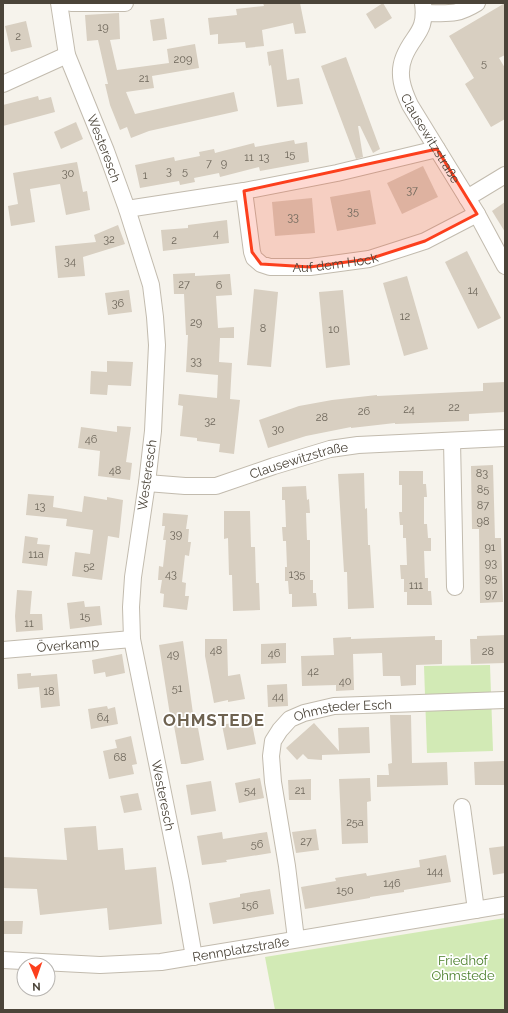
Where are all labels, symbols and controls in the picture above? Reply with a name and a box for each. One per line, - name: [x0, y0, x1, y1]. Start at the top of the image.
- house number: 19: [97, 21, 109, 34]
- house number: 2: [15, 30, 21, 43]
- house number: 209: [174, 53, 192, 66]
- house number: 5: [481, 57, 487, 70]
- house number: 21: [139, 72, 150, 85]
- street label: Clausewitzstraße: [398, 91, 464, 186]
- street label: Westeresch: [84, 112, 124, 184]
- house number: 15: [285, 148, 295, 161]
- house number: 11: [244, 151, 254, 164]
- house number: 13: [259, 151, 269, 164]
- house number: 7: [206, 157, 212, 170]
- house number: 9: [221, 157, 227, 170]
- house number: 3: [166, 165, 172, 178]
- house number: 5: [182, 165, 188, 178]
- house number: 30: [62, 167, 75, 180]
- house number: 1: [143, 169, 148, 182]
- house number: 37: [406, 184, 418, 197]
- house number: 35: [347, 205, 359, 218]
- house number: 33: [287, 211, 299, 224]
- house number: 4: [213, 227, 219, 240]
- house number: 32: [103, 233, 115, 246]
- house number: 2: [171, 234, 177, 247]
- street label: Auf dem Hock: [292, 249, 380, 275]
- house number: 34: [64, 255, 76, 268]
- house number: 27: [178, 278, 190, 291]
- house number: 6: [216, 279, 223, 292]
- house number: 14: [468, 284, 478, 297]
- house number: 36: [112, 297, 125, 310]
- house number: 12: [400, 310, 410, 323]
- house number: 29: [190, 316, 202, 329]
- house number: 8: [260, 322, 266, 335]
- house number: 10: [328, 323, 340, 336]
- house number: 33: [190, 355, 202, 368]
- house number: 22: [448, 401, 460, 414]
- house number: 24: [403, 403, 415, 416]
- house number: 26: [358, 405, 371, 418]
- house number: 28: [316, 411, 328, 424]
- house number: 32: [204, 415, 216, 428]
- house number: 30: [272, 423, 285, 436]
- house number: 46: [85, 433, 98, 446]
- street label: Westeresch: [135, 439, 159, 511]
- street label: Clausewitzstraße: [247, 439, 349, 481]
- house number: 48: [109, 464, 121, 477]
- house number: 83: [476, 467, 488, 480]
- house number: 85: [477, 483, 489, 496]
- house number: 87: [477, 499, 489, 512]
- house number: 13: [35, 500, 45, 513]
- house number: 98: [477, 515, 489, 528]
- house number: 39: [170, 528, 182, 541]
- house number: 91: [484, 541, 496, 554]
- house number: 11a: [28, 548, 44, 561]
- house number: 93: [485, 557, 497, 570]
- house number: 52: [83, 560, 95, 573]
- house number: 43: [165, 568, 177, 581]
- house number: 135: [289, 568, 305, 581]
- house number: 95: [485, 572, 497, 585]
- house number: 111: [409, 579, 423, 592]
- house number: 97: [485, 588, 497, 601]
- house number: 15: [80, 610, 90, 623]
- house number: 11: [24, 617, 34, 630]
- street label: Överkamp: [36, 634, 100, 655]
- house number: 48: [210, 644, 222, 657]
- house number: 28: [482, 645, 494, 658]
- house number: 46: [268, 647, 281, 660]
- house number: 49: [167, 648, 179, 661]
- house number: 42: [307, 665, 319, 678]
- house number: 40: [339, 675, 352, 688]
- house number: 51: [172, 682, 183, 695]
- house number: 18: [43, 685, 55, 698]
- house number: 44: [272, 690, 284, 703]
- street label: Ohmsteder Esch: [291, 696, 392, 724]
- district label: OHMSTEDE: [163, 710, 265, 730]
- house number: 64: [97, 711, 109, 724]
- house number: 68: [113, 751, 127, 764]
- street label: Westeresch: [149, 759, 178, 832]
- house number: 54: [244, 784, 256, 797]
- house number: 21: [295, 784, 306, 797]
- house number: 25a: [346, 816, 364, 829]
- house number: 27: [300, 835, 312, 848]
- house number: 56: [251, 838, 264, 851]
- house number: 144: [427, 865, 443, 878]
- house number: 146: [383, 877, 401, 890]
- house number: 150: [336, 884, 354, 897]
- house number: 156: [241, 899, 259, 912]
- street label: Rennplatzstraße: [191, 933, 290, 964]
- park label: Friedhof Ohmstede: [431, 953, 495, 983]
- north arrow: [16, 957, 56, 997]
- text: N: [32, 980, 41, 993]

